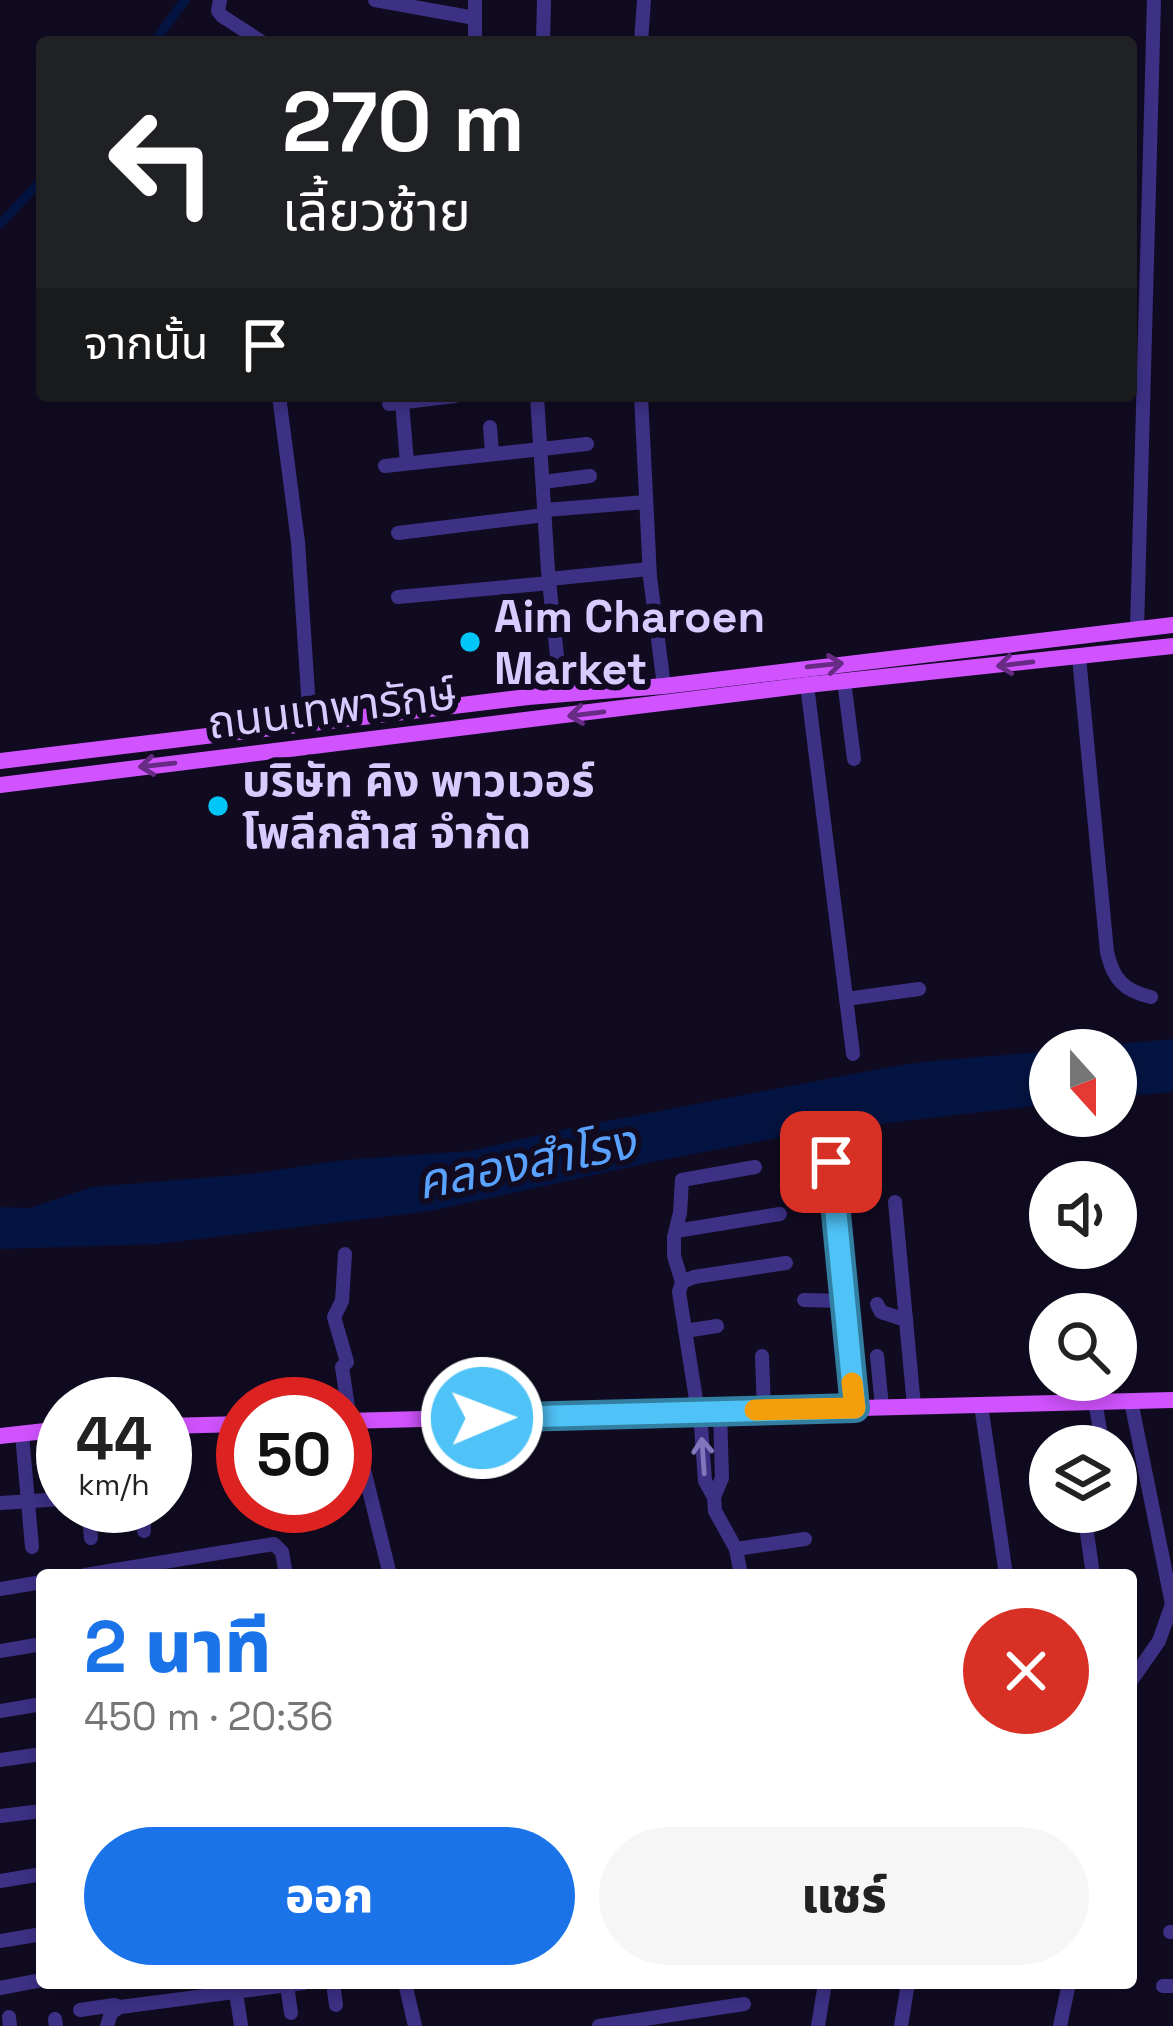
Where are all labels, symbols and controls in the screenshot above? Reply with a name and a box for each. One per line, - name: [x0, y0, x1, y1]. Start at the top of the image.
- text: 270 m: [282, 68, 525, 176]
- icon: left: [84, 84, 240, 240]
- text: เลี้ยวซ้าย: [282, 177, 471, 246]
- icon: arrive: [232, 312, 298, 378]
- text: จากนั้น: [84, 315, 208, 372]
- place label: Aim Charoen Market: [494, 588, 765, 697]
- marker: Aim Charoen Market: [457, 629, 483, 655]
- one-way arrow: [805, 654, 844, 676]
- one-way arrow: [996, 654, 1035, 676]
- street label: ถนนเทพารักษ์: [204, 664, 460, 752]
- one-way arrow: [567, 703, 606, 725]
- place label: บริษัท คิง พาวเวอร์ โพลีกล๊าส จำกัด: [242, 752, 595, 861]
- one-way arrow: [138, 754, 177, 777]
- marker: บริษัท คิง พาวเวอร์ โพลีกล๊าส จำกัด: [205, 793, 231, 819]
- north arrow: [1029, 1029, 1137, 1137]
- map controls: [1029, 1029, 1137, 1533]
- water label: คลองสำโรง: [412, 1111, 642, 1213]
- pin: [780, 1111, 882, 1213]
- icon: arrive: [798, 1129, 864, 1195]
- button: sound: [1029, 1161, 1137, 1269]
- button: search: [1029, 1293, 1137, 1401]
- position arrow: [419, 1355, 545, 1481]
- speed limit sign: 50: [216, 1377, 372, 1533]
- text: 44: [76, 1401, 152, 1478]
- button: layers: [1029, 1425, 1137, 1533]
- one-way arrow: [692, 1437, 715, 1476]
- text: km/h: [78, 1465, 150, 1504]
- text: 2 นาที: [84, 1601, 271, 1693]
- button: close: [963, 1608, 1089, 1734]
- text: 450 m · 20:36: [84, 1692, 333, 1741]
- button: ออก: [84, 1827, 575, 1965]
- button: แชร์: [599, 1827, 1089, 1965]

